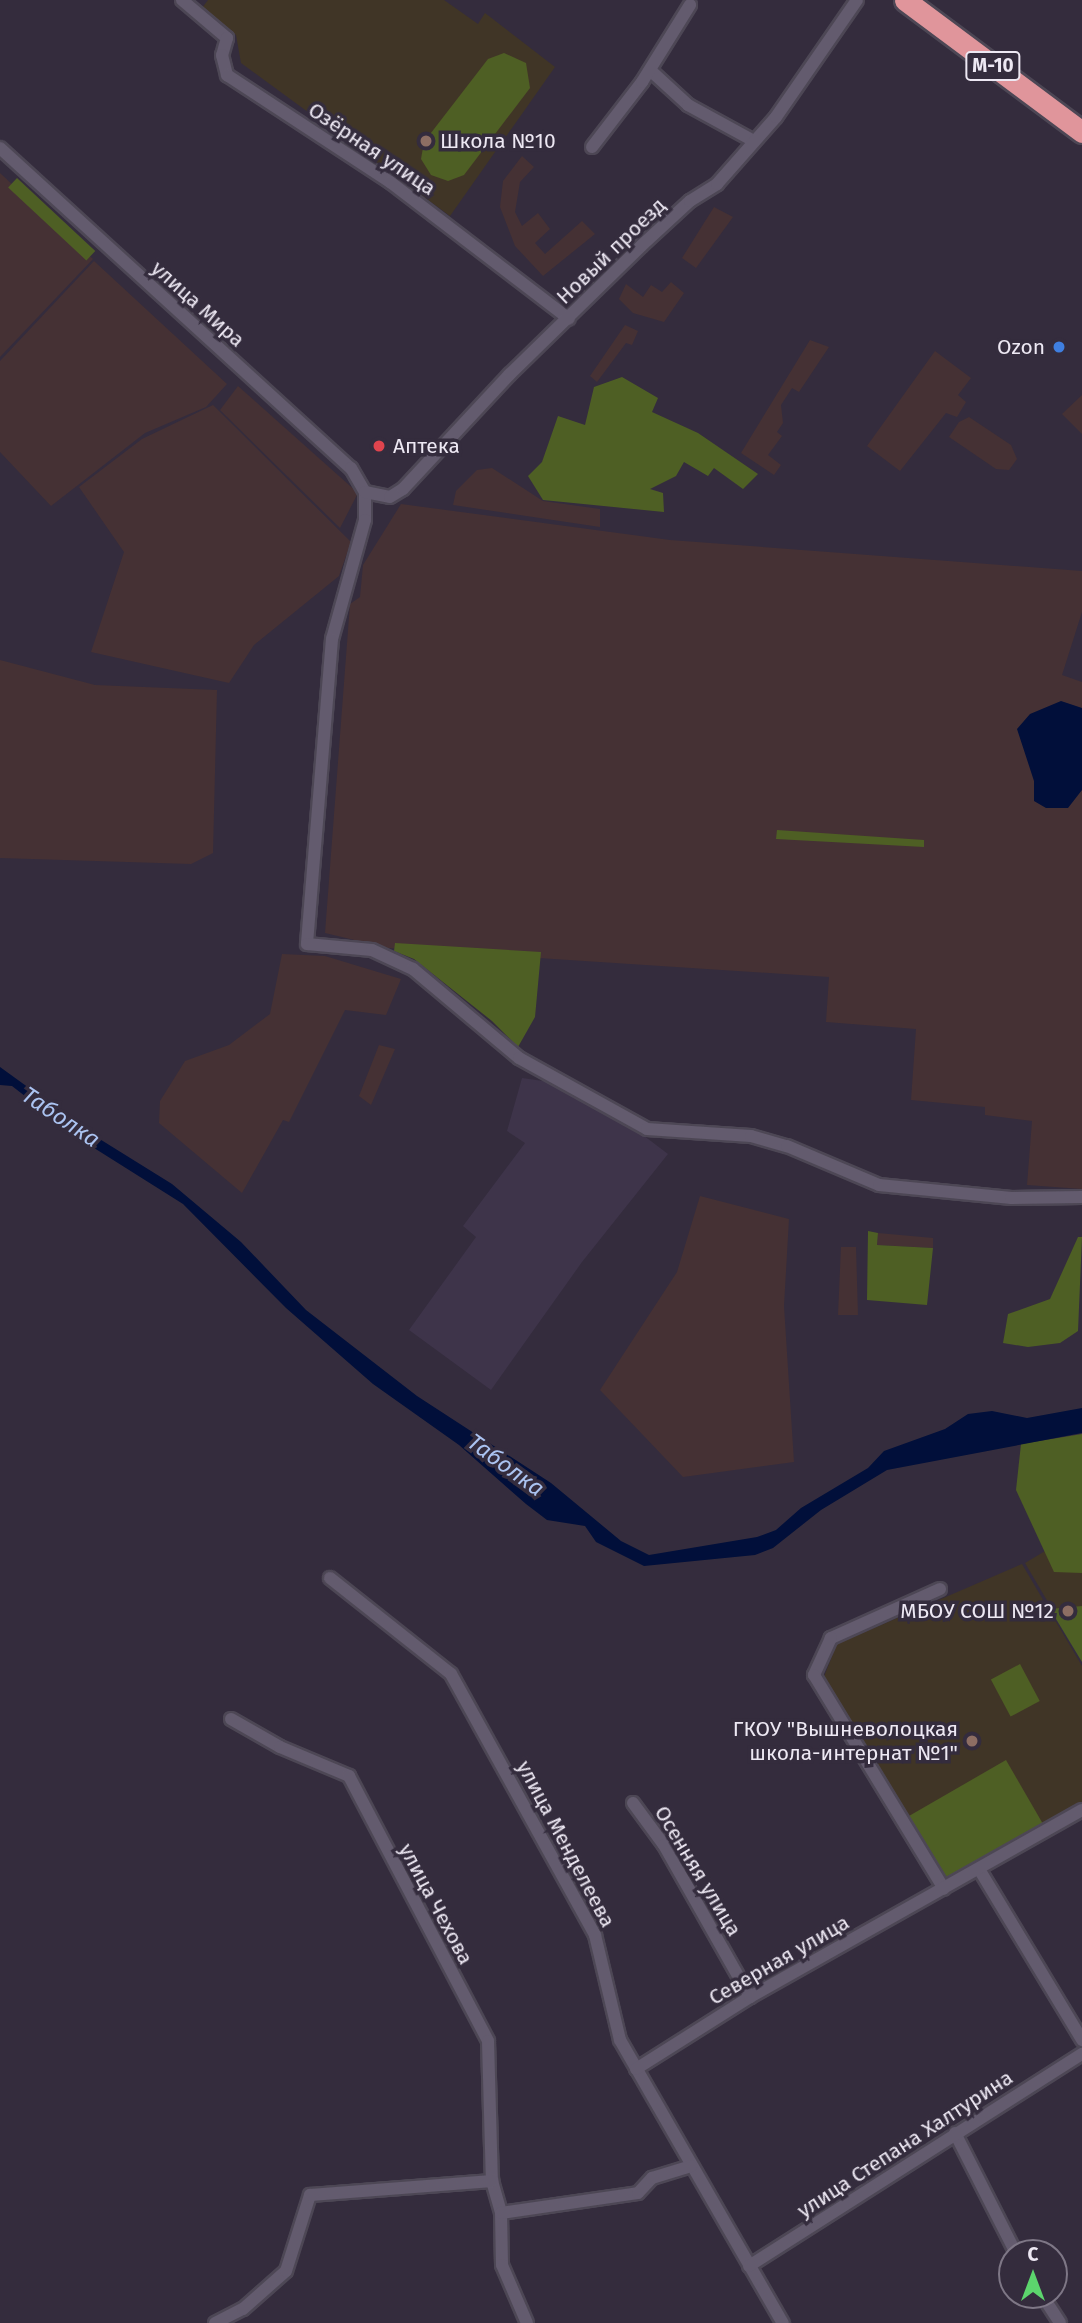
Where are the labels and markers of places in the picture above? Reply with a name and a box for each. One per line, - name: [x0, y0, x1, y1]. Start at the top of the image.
- place label: Школа №10: [440, 128, 556, 154]
- marker: Школа №10: [418, 133, 434, 149]
- place label: Ozon: [997, 334, 1045, 360]
- marker: Ozon: [1051, 339, 1067, 355]
- place label: Аптека: [393, 433, 460, 459]
- marker: Аптека: [371, 438, 387, 454]
- place label: МБОУ СОШ №12: [900, 1598, 1054, 1624]
- marker: МБОУ СОШ №12: [1060, 1603, 1076, 1619]
- place label: ГКОУ "Вышневолоцкая школа-интернат №1": [733, 1716, 958, 1766]
- marker: ГКОУ "Вышневолоцкая школа-интернат №1": [964, 1733, 980, 1749]

